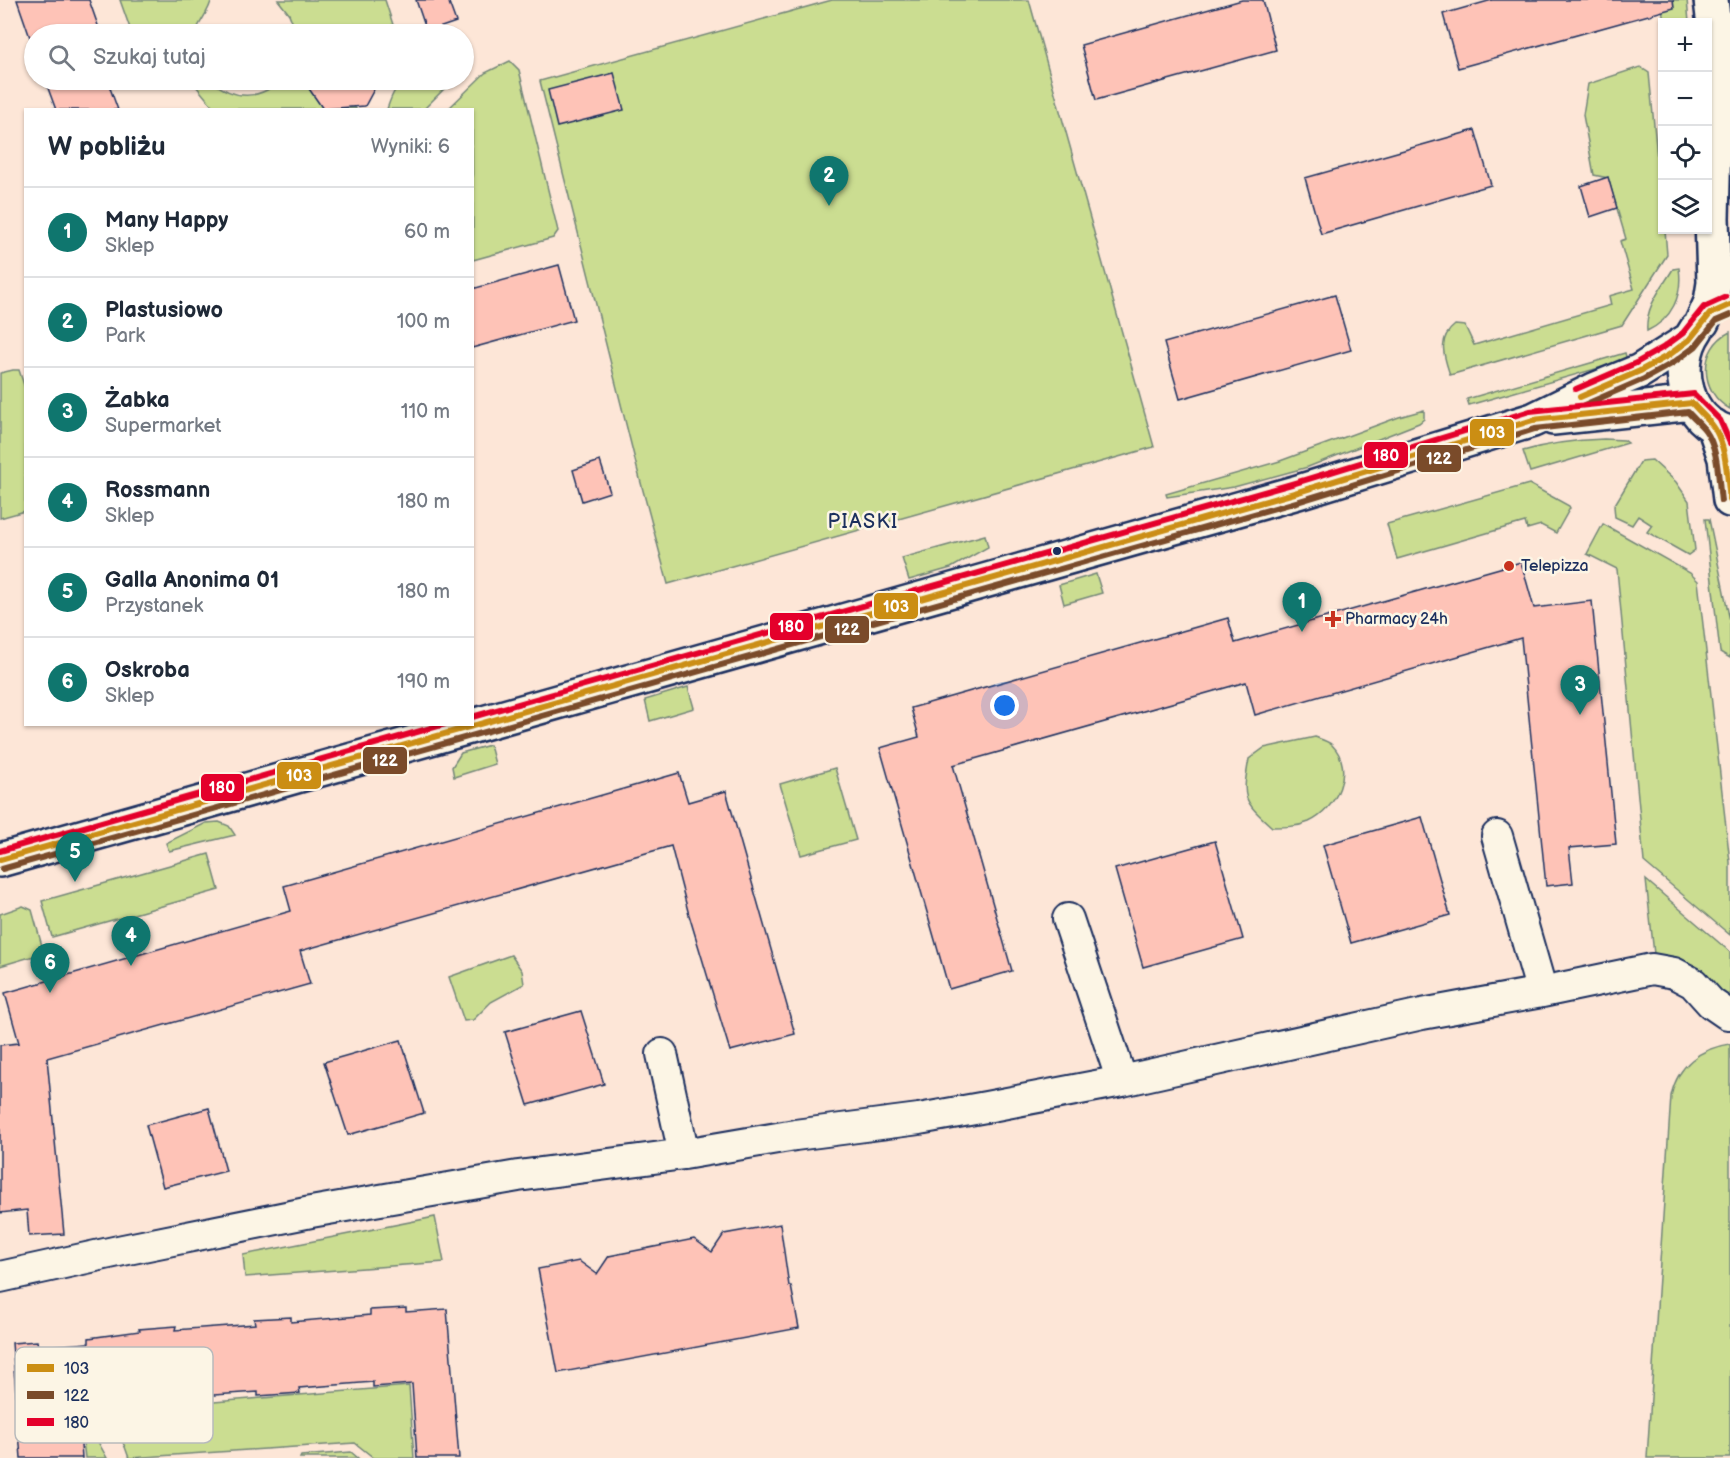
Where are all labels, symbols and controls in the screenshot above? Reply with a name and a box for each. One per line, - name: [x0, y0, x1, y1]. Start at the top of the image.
- map controls: [1658, 18, 1712, 234]
- button: +: [1658, 18, 1712, 72]
- search box: [24, 24, 474, 90]
- icon: search: [45, 41, 78, 74]
- text: Szukaj tutaj: [93, 44, 206, 71]
- button: −: [1658, 72, 1712, 126]
- button: locate: [1658, 126, 1712, 180]
- text: W pobliżu: [48, 132, 166, 163]
- text: Wyniki: 6: [371, 135, 450, 159]
- pin: 2: [810, 156, 848, 206]
- button: layers: [1658, 180, 1712, 234]
- text: Many Happy: [105, 207, 228, 234]
- text: 1: [63, 220, 72, 244]
- text: 60 m: [404, 220, 450, 244]
- text: Sklep: [105, 234, 155, 258]
- text: Plastusiowo: [105, 297, 223, 324]
- text: 2: [62, 310, 73, 334]
- text: 100 m: [397, 310, 450, 334]
- text: Park: [105, 324, 145, 348]
- text: Żabka: [105, 387, 170, 414]
- text: 3: [62, 400, 73, 424]
- text: 110 m: [401, 400, 450, 424]
- text: Supermarket: [105, 414, 221, 438]
- line badge: 103: [1469, 418, 1515, 447]
- text: 103: [1479, 424, 1505, 443]
- line badge: 180: [1363, 441, 1409, 469]
- line badge: 122: [1416, 444, 1462, 473]
- text: 180: [1373, 447, 1399, 466]
- text: 122: [1426, 450, 1452, 469]
- text: Rossmann: [105, 477, 210, 504]
- text: 4: [62, 490, 73, 514]
- text: 180 m: [397, 490, 450, 514]
- text: Sklep: [105, 504, 155, 528]
- district label: PIASKI: [827, 510, 899, 534]
- unlabelled marker: [1051, 545, 1063, 557]
- place label: Telepizza: [1521, 557, 1589, 576]
- marker: Telepizza: [1502, 559, 1516, 573]
- text: Galla Anonima 01: [105, 567, 279, 594]
- text: 5: [62, 580, 73, 604]
- text: 180 m: [397, 580, 450, 604]
- pin: 1: [1282, 582, 1322, 632]
- line badge: 103: [873, 592, 919, 620]
- text: Przystanek: [105, 594, 203, 618]
- text: 103: [883, 598, 909, 617]
- place label: Pharmacy 24h: [1345, 610, 1448, 629]
- line badge: 180: [769, 612, 814, 641]
- marker: Pharmacy 24h: [1326, 612, 1340, 626]
- line badge: 122: [824, 615, 870, 644]
- text: 180: [778, 618, 804, 637]
- text: 122: [834, 621, 860, 640]
- text: Oskroba: [105, 657, 190, 684]
- pin: 3: [1560, 666, 1600, 715]
- text: 6: [61, 670, 74, 694]
- text: 190 m: [397, 670, 450, 694]
- text: Sklep: [105, 684, 155, 708]
- your location: [990, 691, 1019, 720]
- line badge: 122: [362, 746, 408, 775]
- text: 122: [372, 752, 398, 771]
- line badge: 103: [276, 761, 322, 790]
- text: 103: [286, 767, 312, 786]
- line badge: 180: [200, 773, 245, 802]
- text: 180: [209, 779, 235, 798]
- pin: 5: [56, 832, 94, 882]
- pin: 4: [112, 916, 150, 966]
- pin: 6: [31, 944, 70, 993]
- legend: [15, 1347, 213, 1443]
- text: 103: [64, 1360, 90, 1379]
- text: 122: [64, 1387, 90, 1406]
- text: 180: [64, 1414, 89, 1433]

